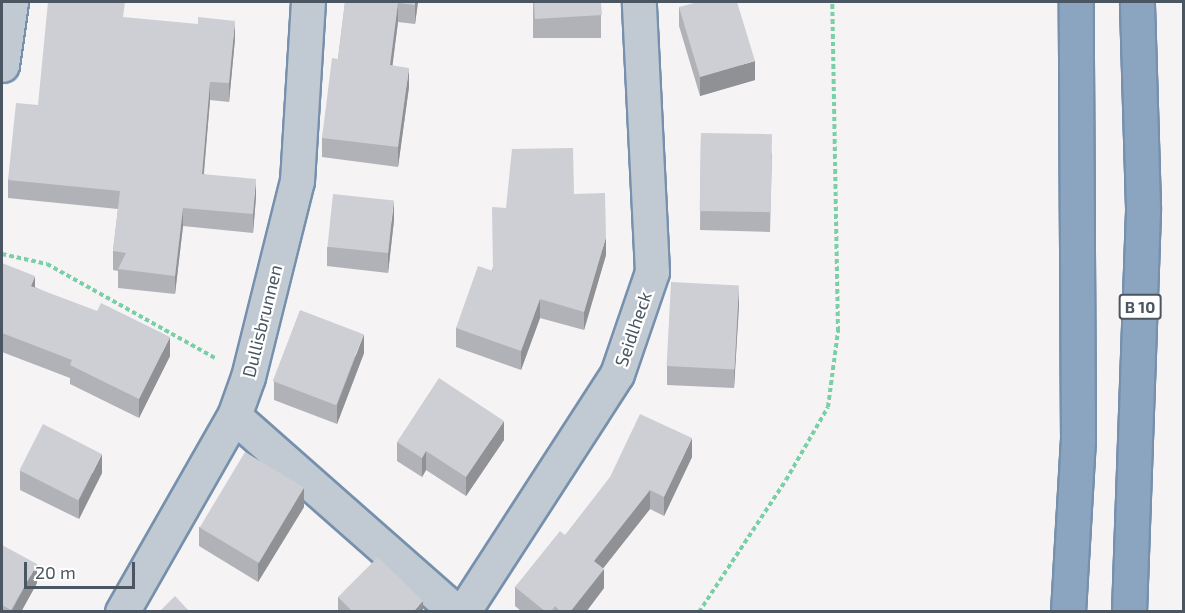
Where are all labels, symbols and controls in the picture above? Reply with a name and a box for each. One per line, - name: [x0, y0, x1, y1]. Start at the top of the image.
- street label: Dullisbrunnen: [238, 262, 286, 380]
- street label: Seidlheck: [610, 289, 656, 369]
- road number: B 10: [1118, 294, 1162, 320]
- scale bar: [27, 550, 138, 588]
- text: 20 m: [35, 561, 76, 583]

